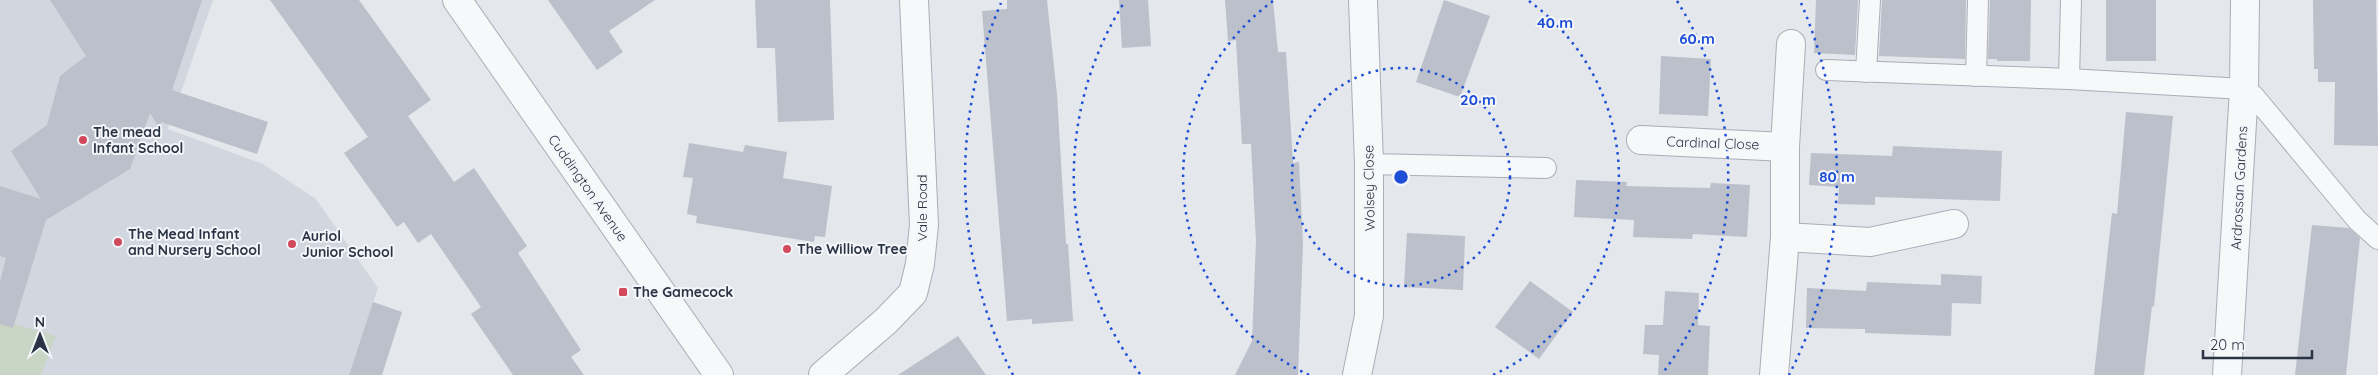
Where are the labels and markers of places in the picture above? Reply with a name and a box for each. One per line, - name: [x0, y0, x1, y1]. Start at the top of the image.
- place label: The mead Infant School: [93, 123, 183, 157]
- marker: The mead Infant School: [77, 134, 89, 146]
- centre of rings: [1392, 168, 1410, 186]
- place label: The Mead Infant and Nursery School: [128, 225, 261, 259]
- place label: Auriol Junior School: [302, 227, 393, 261]
- marker: The Mead Infant and Nursery School: [112, 236, 124, 248]
- marker: Auriol Junior School: [286, 238, 298, 250]
- place label: The Williow Tree: [797, 240, 907, 258]
- marker: The Williow Tree: [781, 243, 793, 255]
- place label: The Gamecock: [633, 283, 733, 301]
- marker: The Gamecock: [617, 286, 629, 298]

